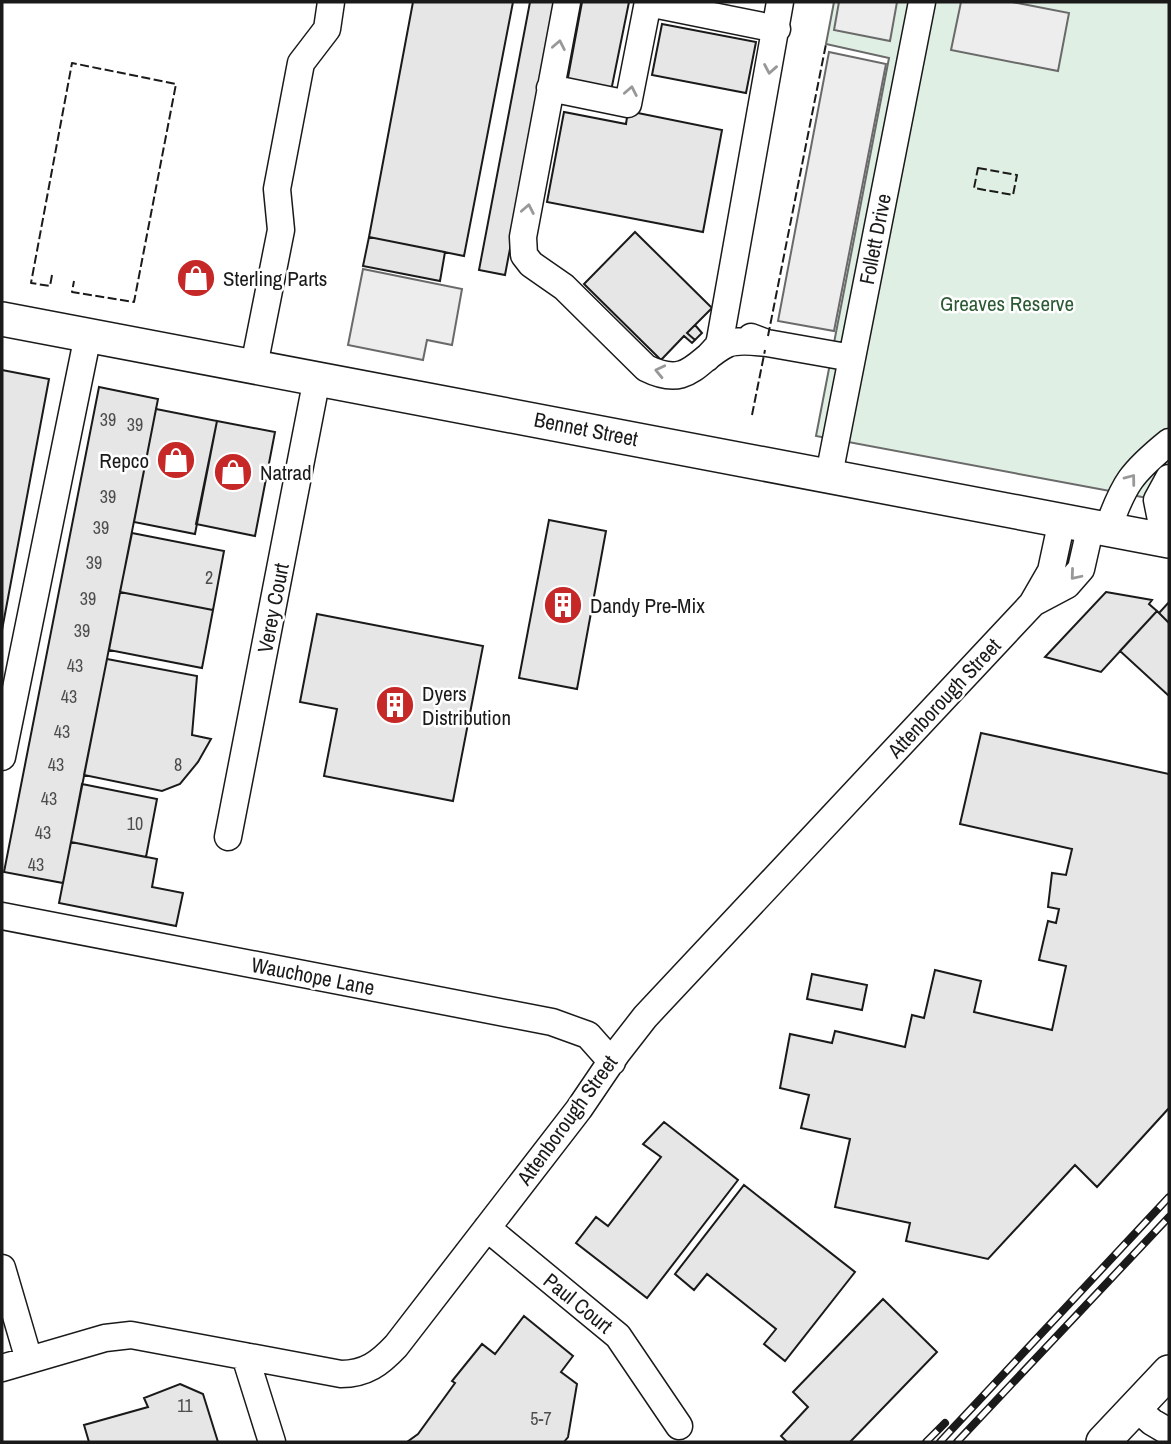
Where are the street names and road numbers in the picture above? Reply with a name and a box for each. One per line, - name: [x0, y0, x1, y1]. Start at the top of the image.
- street label: Follett Drive: [852, 191, 898, 287]
- street label: Bennet Street: [532, 405, 641, 453]
- street label: Verey Court: [250, 560, 296, 655]
- street label: Attenborough Street: [880, 632, 1007, 765]
- street label: Wauchope Lane: [249, 950, 377, 1002]
- street label: Attenborough Street: [509, 1049, 624, 1192]
- street label: Paul Court: [537, 1266, 619, 1340]

